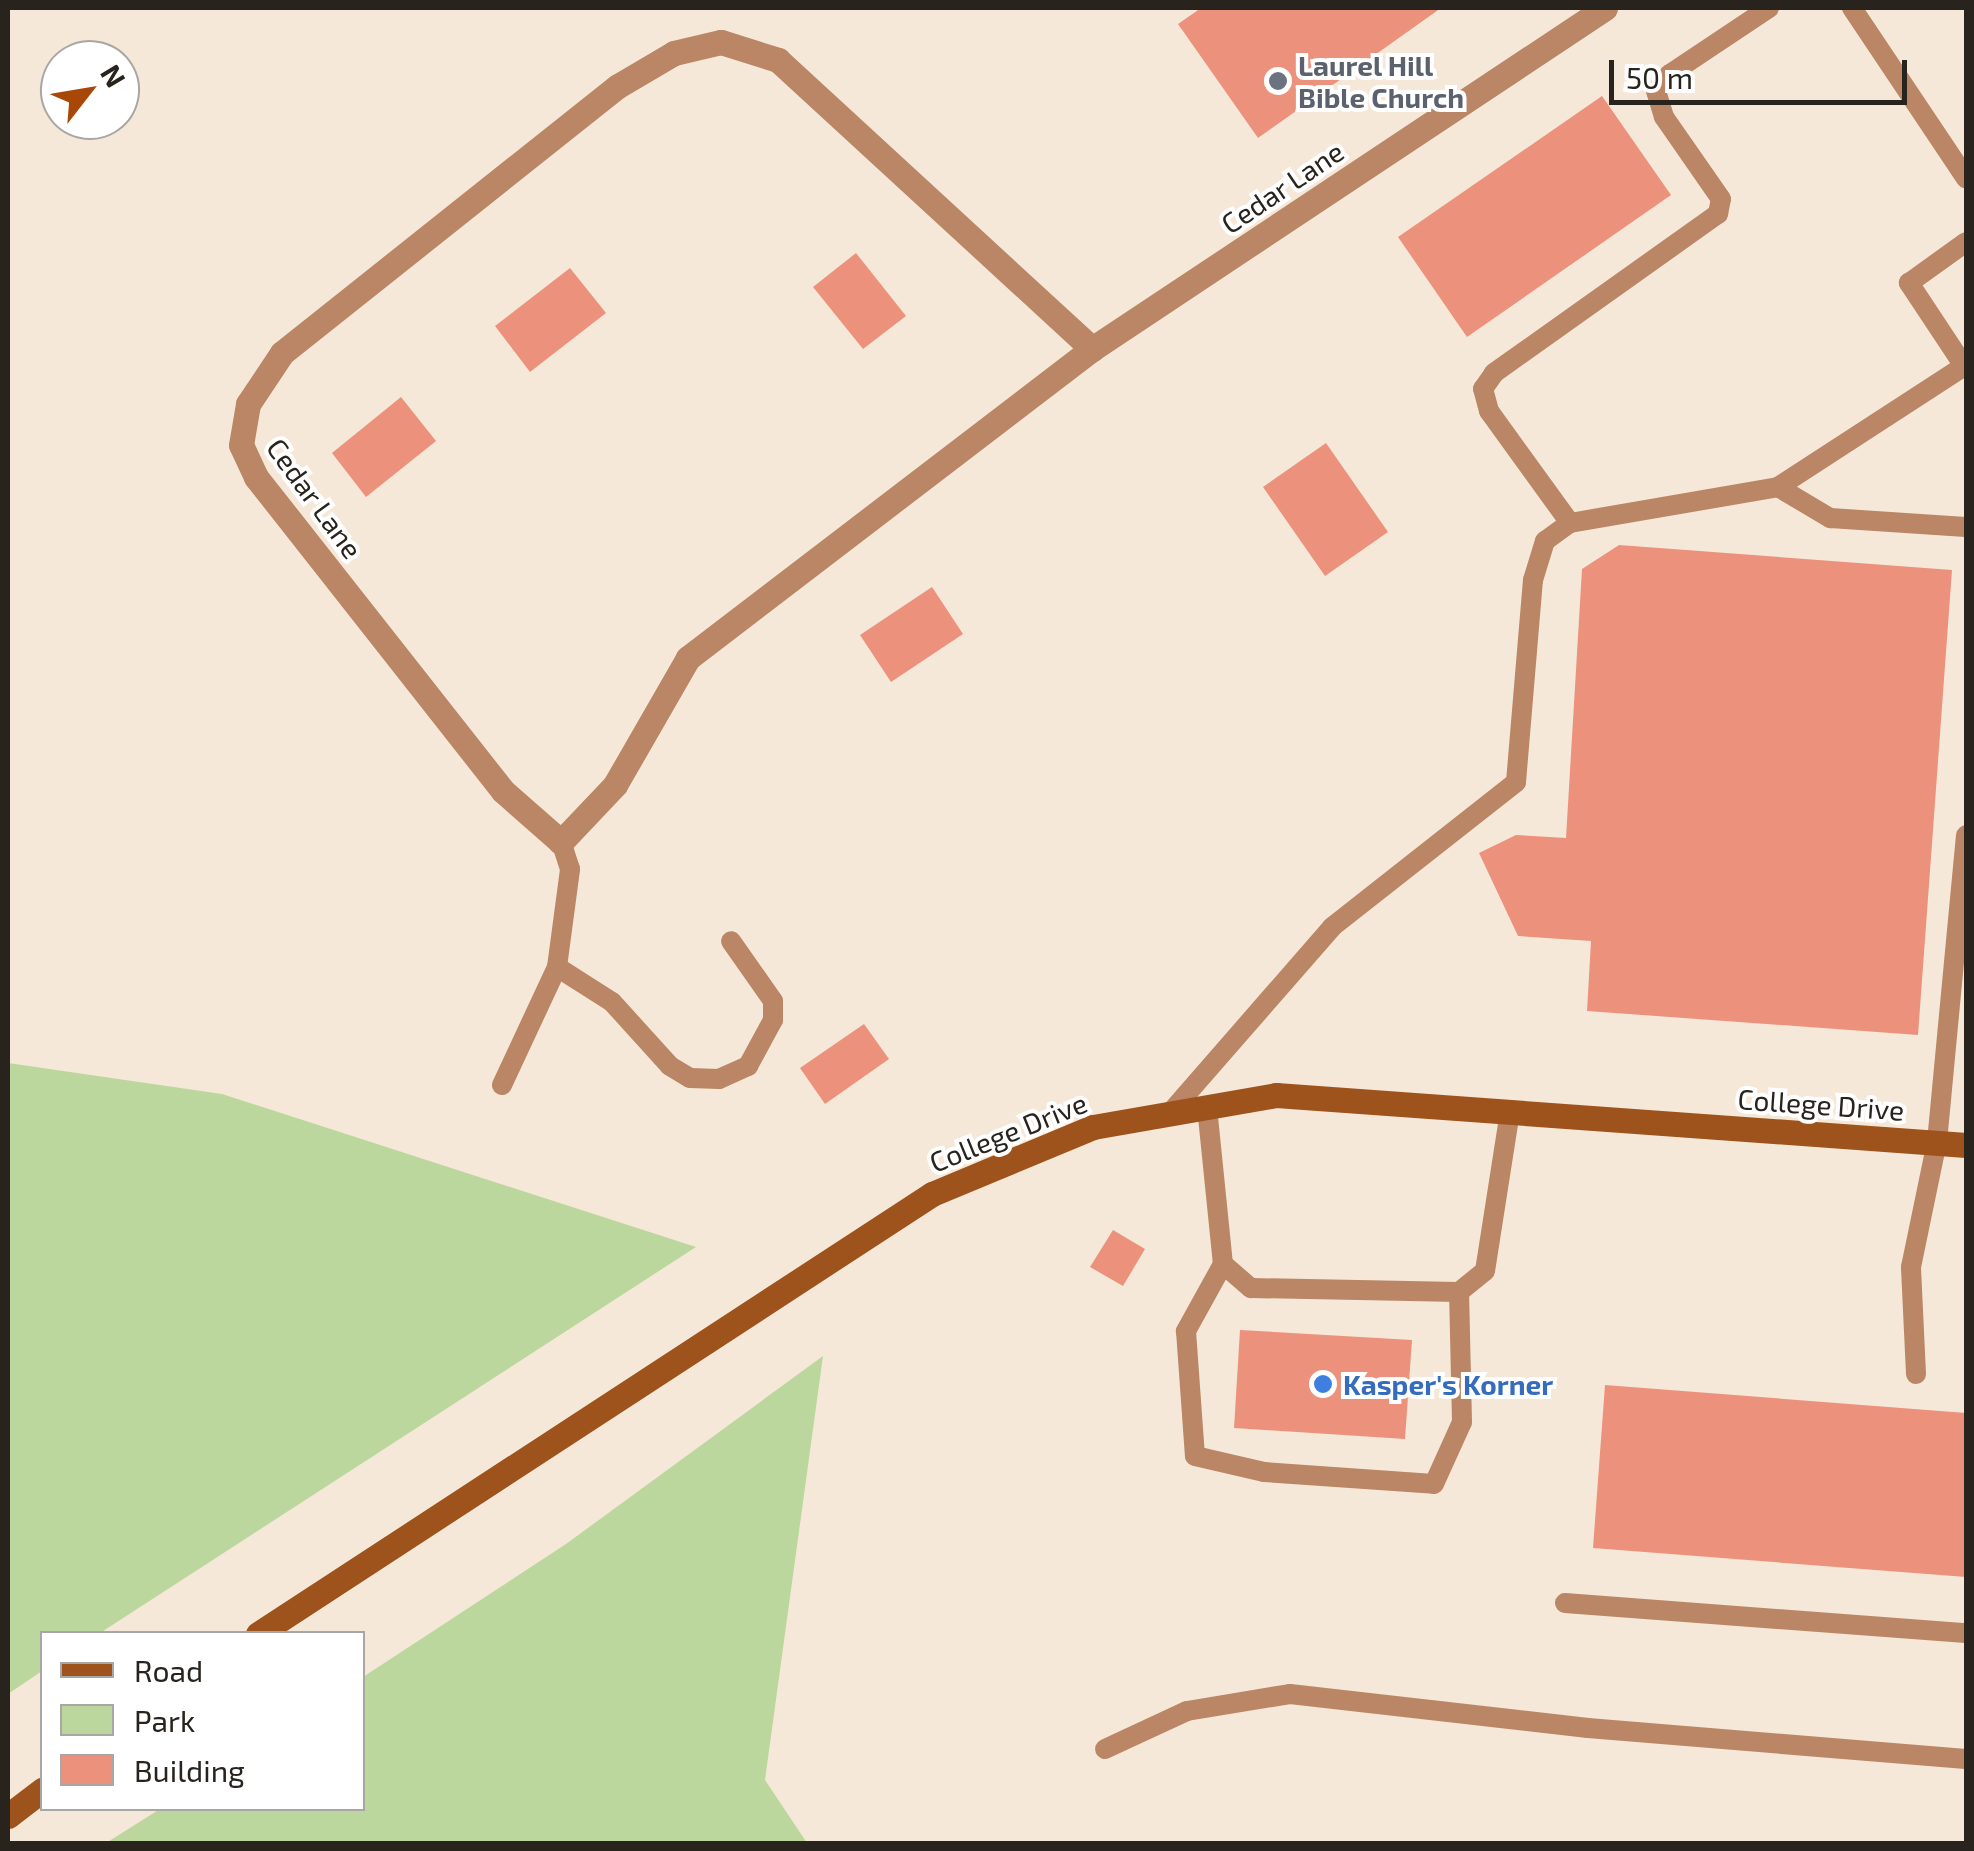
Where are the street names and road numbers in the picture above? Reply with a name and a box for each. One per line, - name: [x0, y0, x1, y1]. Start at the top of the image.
- street label: Cedar Lane: [1214, 134, 1350, 240]
- street label: Cedar Lane: [260, 431, 370, 565]
- street label: College Drive: [1737, 1081, 1905, 1127]
- street label: College Drive: [924, 1085, 1092, 1179]

